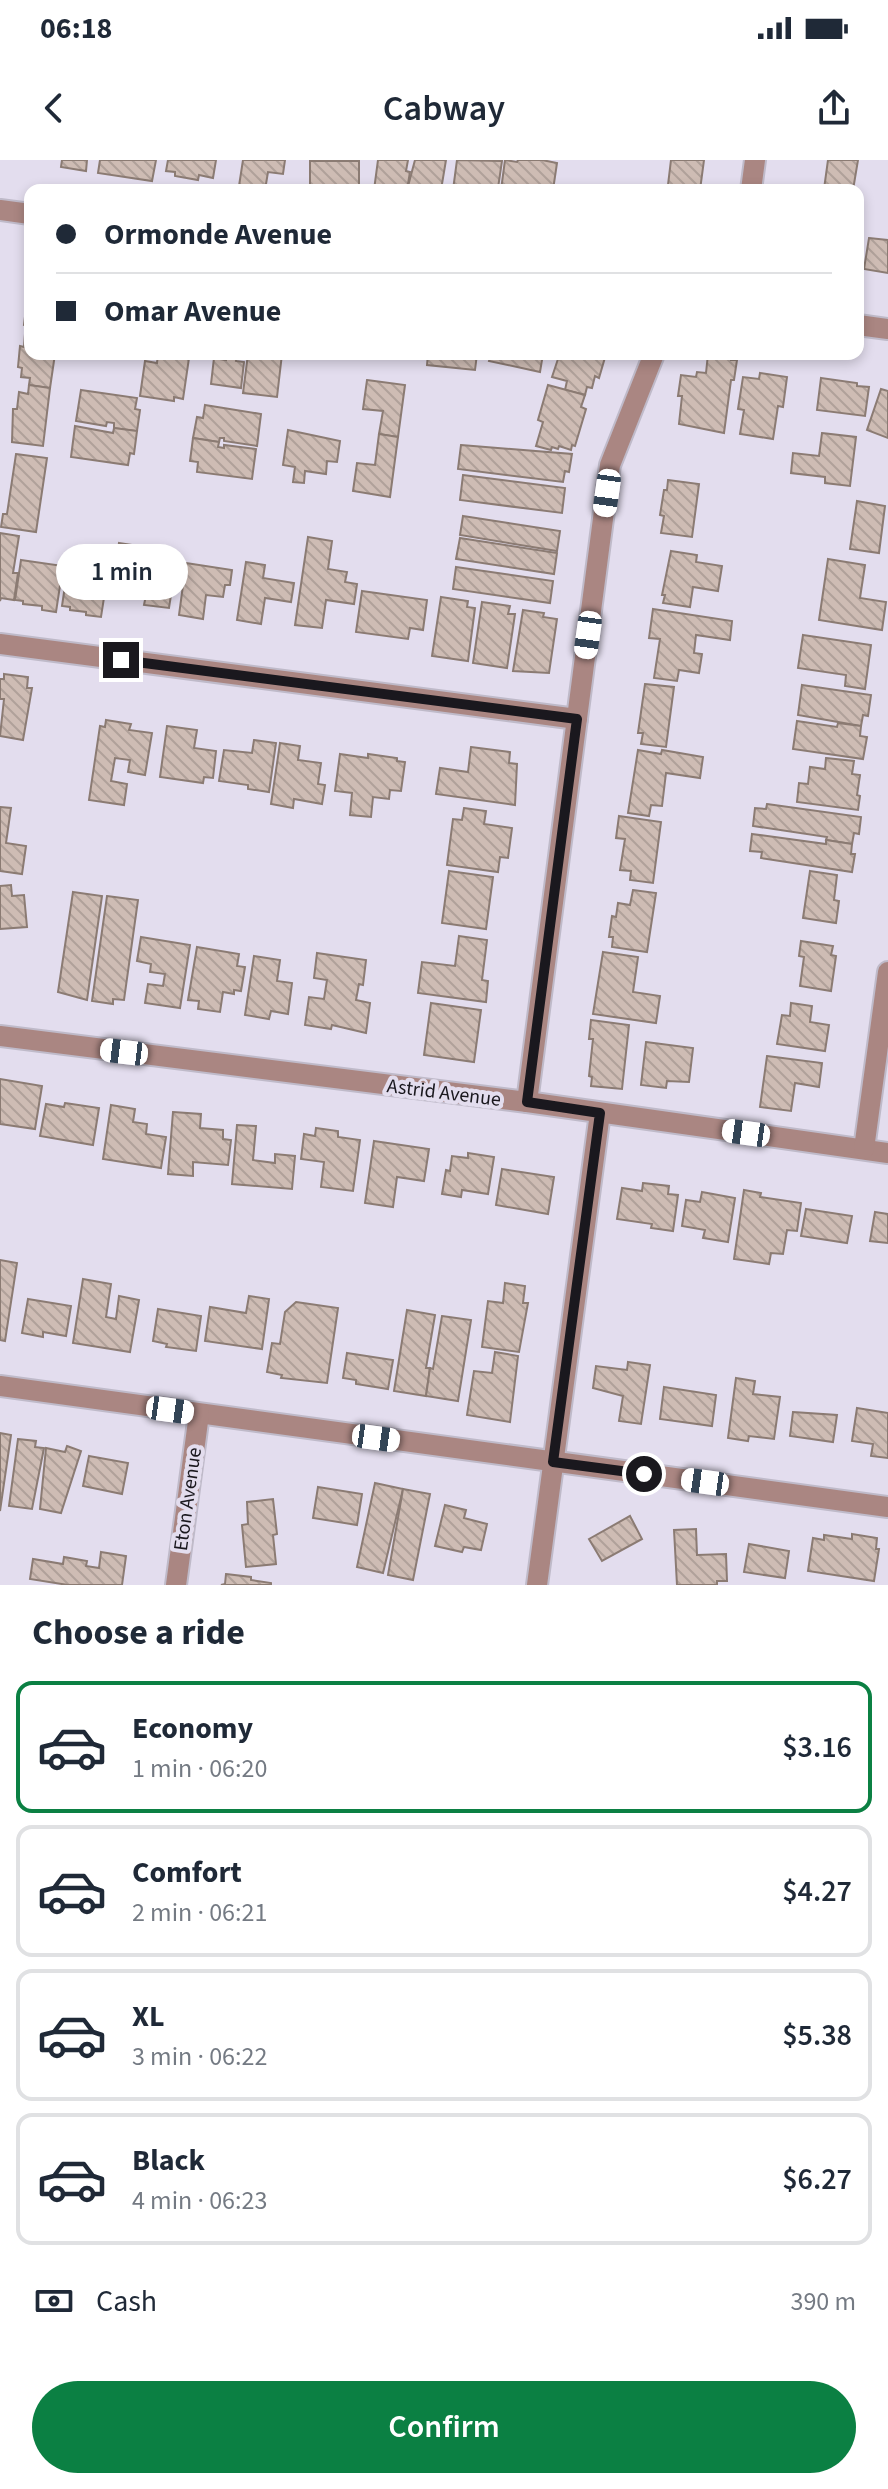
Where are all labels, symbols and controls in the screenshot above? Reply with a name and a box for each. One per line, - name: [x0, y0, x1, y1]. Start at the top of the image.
- text: 06:18: [40, 7, 112, 50]
- text: Cabway: [383, 83, 505, 134]
- icon: back: [32, 86, 76, 130]
- icon: share: [812, 86, 856, 130]
- text: Ormonde Avenue: [104, 213, 332, 256]
- text: Omar Avenue: [104, 290, 281, 333]
- car: [592, 468, 622, 518]
- callout: 1 min: [55, 544, 187, 600]
- text: 1 min: [91, 553, 153, 590]
- car: [573, 610, 603, 660]
- route end: [103, 642, 139, 678]
- car: [99, 1037, 149, 1067]
- street label: Astrid Avenue: [385, 1072, 503, 1114]
- car: [721, 1118, 771, 1148]
- car: [145, 1395, 195, 1425]
- car: [351, 1423, 401, 1453]
- street label: Eton Avenue: [167, 1446, 209, 1553]
- route start: [626, 1456, 662, 1492]
- car: [680, 1467, 730, 1497]
- text: Choose a ride: [32, 1607, 245, 1658]
- text: Economy: [132, 1707, 253, 1750]
- icon: car: [36, 1711, 108, 1783]
- text: $3.16: [782, 1726, 852, 1769]
- text: 1 min · 06:20: [132, 1750, 267, 1787]
- text: Comfort: [132, 1851, 242, 1894]
- icon: car: [36, 1855, 108, 1927]
- text: $4.27: [782, 1870, 852, 1913]
- text: 2 min · 06:21: [132, 1894, 267, 1931]
- text: XL: [132, 1995, 165, 2038]
- icon: car: [36, 1999, 108, 2071]
- text: $5.38: [782, 2014, 852, 2057]
- text: 3 min · 06:22: [132, 2038, 267, 2075]
- text: Black: [132, 2139, 205, 2182]
- icon: car: [36, 2143, 108, 2215]
- text: $6.27: [782, 2158, 852, 2201]
- text: 4 min · 06:23: [132, 2182, 267, 2219]
- icon: cash: [32, 2279, 76, 2323]
- text: Cash: [96, 2280, 157, 2323]
- text: 390 m: [790, 2283, 856, 2320]
- button: Confirm: [32, 2381, 856, 2473]

